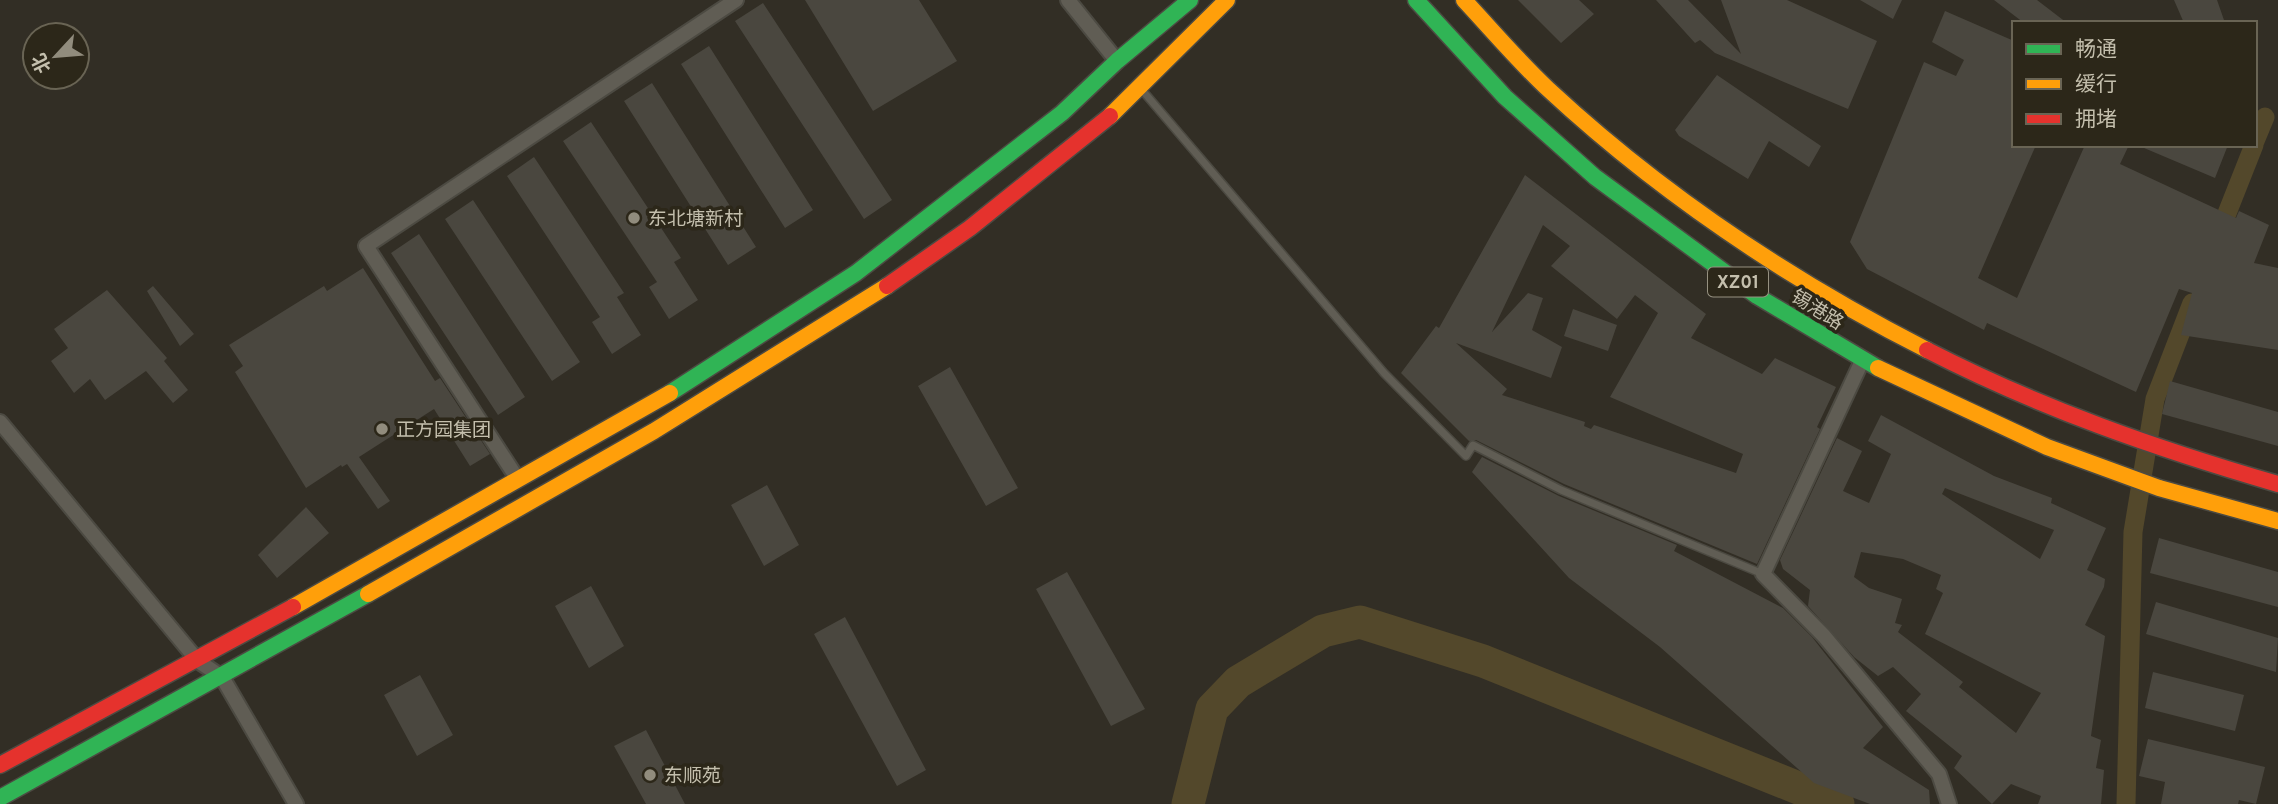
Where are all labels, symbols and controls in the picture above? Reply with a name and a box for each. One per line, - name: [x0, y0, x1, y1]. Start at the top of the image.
- north arrow: [21, 21, 91, 91]
- legend: [2012, 21, 2257, 147]
- text: 畅通: [2075, 37, 2117, 64]
- text: 北: [28, 49, 57, 76]
- text: 缓行: [2075, 72, 2117, 99]
- text: 拥堵: [2075, 107, 2117, 134]
- place label: 东北塘新村: [648, 208, 743, 232]
- marker: 东北塘新村: [626, 210, 642, 226]
- road number: XZ01: [1708, 268, 1768, 296]
- street label: 锡港路: [1786, 285, 1847, 336]
- place label: 正方园集团: [396, 419, 491, 443]
- marker: 正方园集团: [374, 421, 390, 437]
- place label: 东顺苑: [664, 765, 721, 789]
- marker: 东顺苑: [642, 767, 658, 783]

